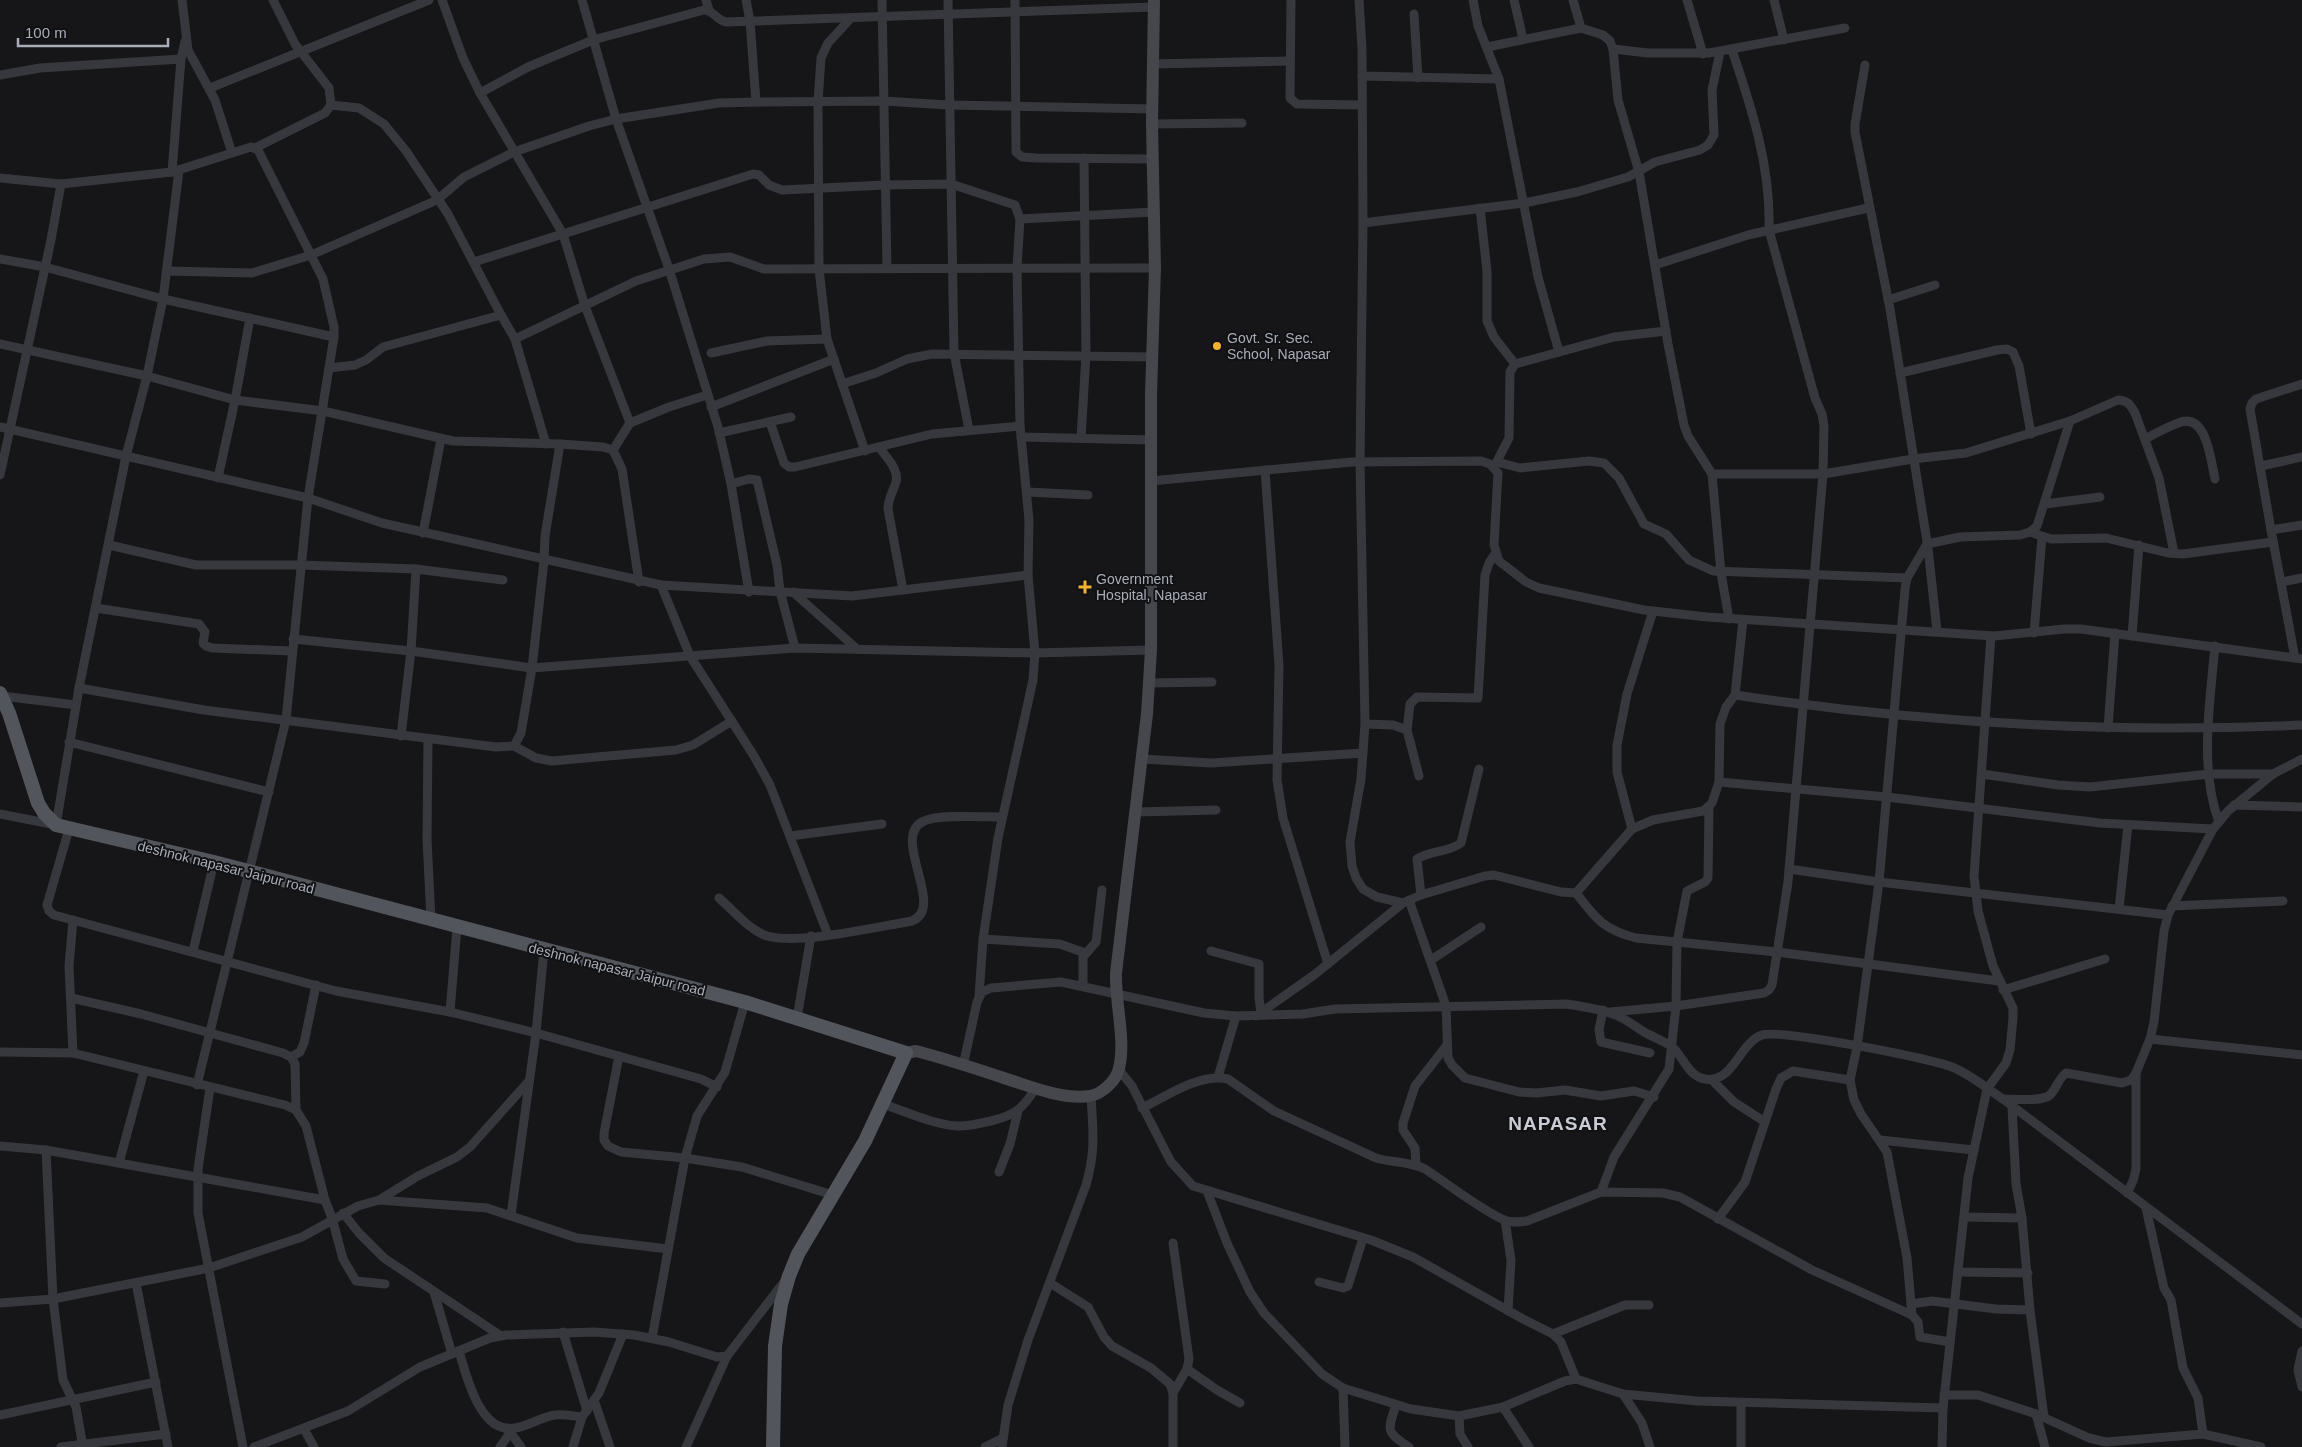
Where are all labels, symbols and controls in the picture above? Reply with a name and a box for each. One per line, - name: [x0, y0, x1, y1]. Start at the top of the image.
- scale bar: [18, 15, 168, 47]
- text: 100 m: [25, 24, 67, 41]
- place label: Govt. Sr. Sec. School, Napasar: [1227, 330, 1331, 362]
- marker: Govt. Sr. Sec. School, Napasar: [1211, 340, 1223, 352]
- place label: Government Hospital, Napasar: [1096, 571, 1208, 603]
- marker: Government Hospital, Napasar: [1078, 580, 1092, 594]
- street label: deshnok napasar Jaipur road: [136, 837, 316, 897]
- street label: deshnok napasar Jaipur road: [527, 939, 707, 999]
- district label: NAPASAR: [1508, 1113, 1608, 1134]

